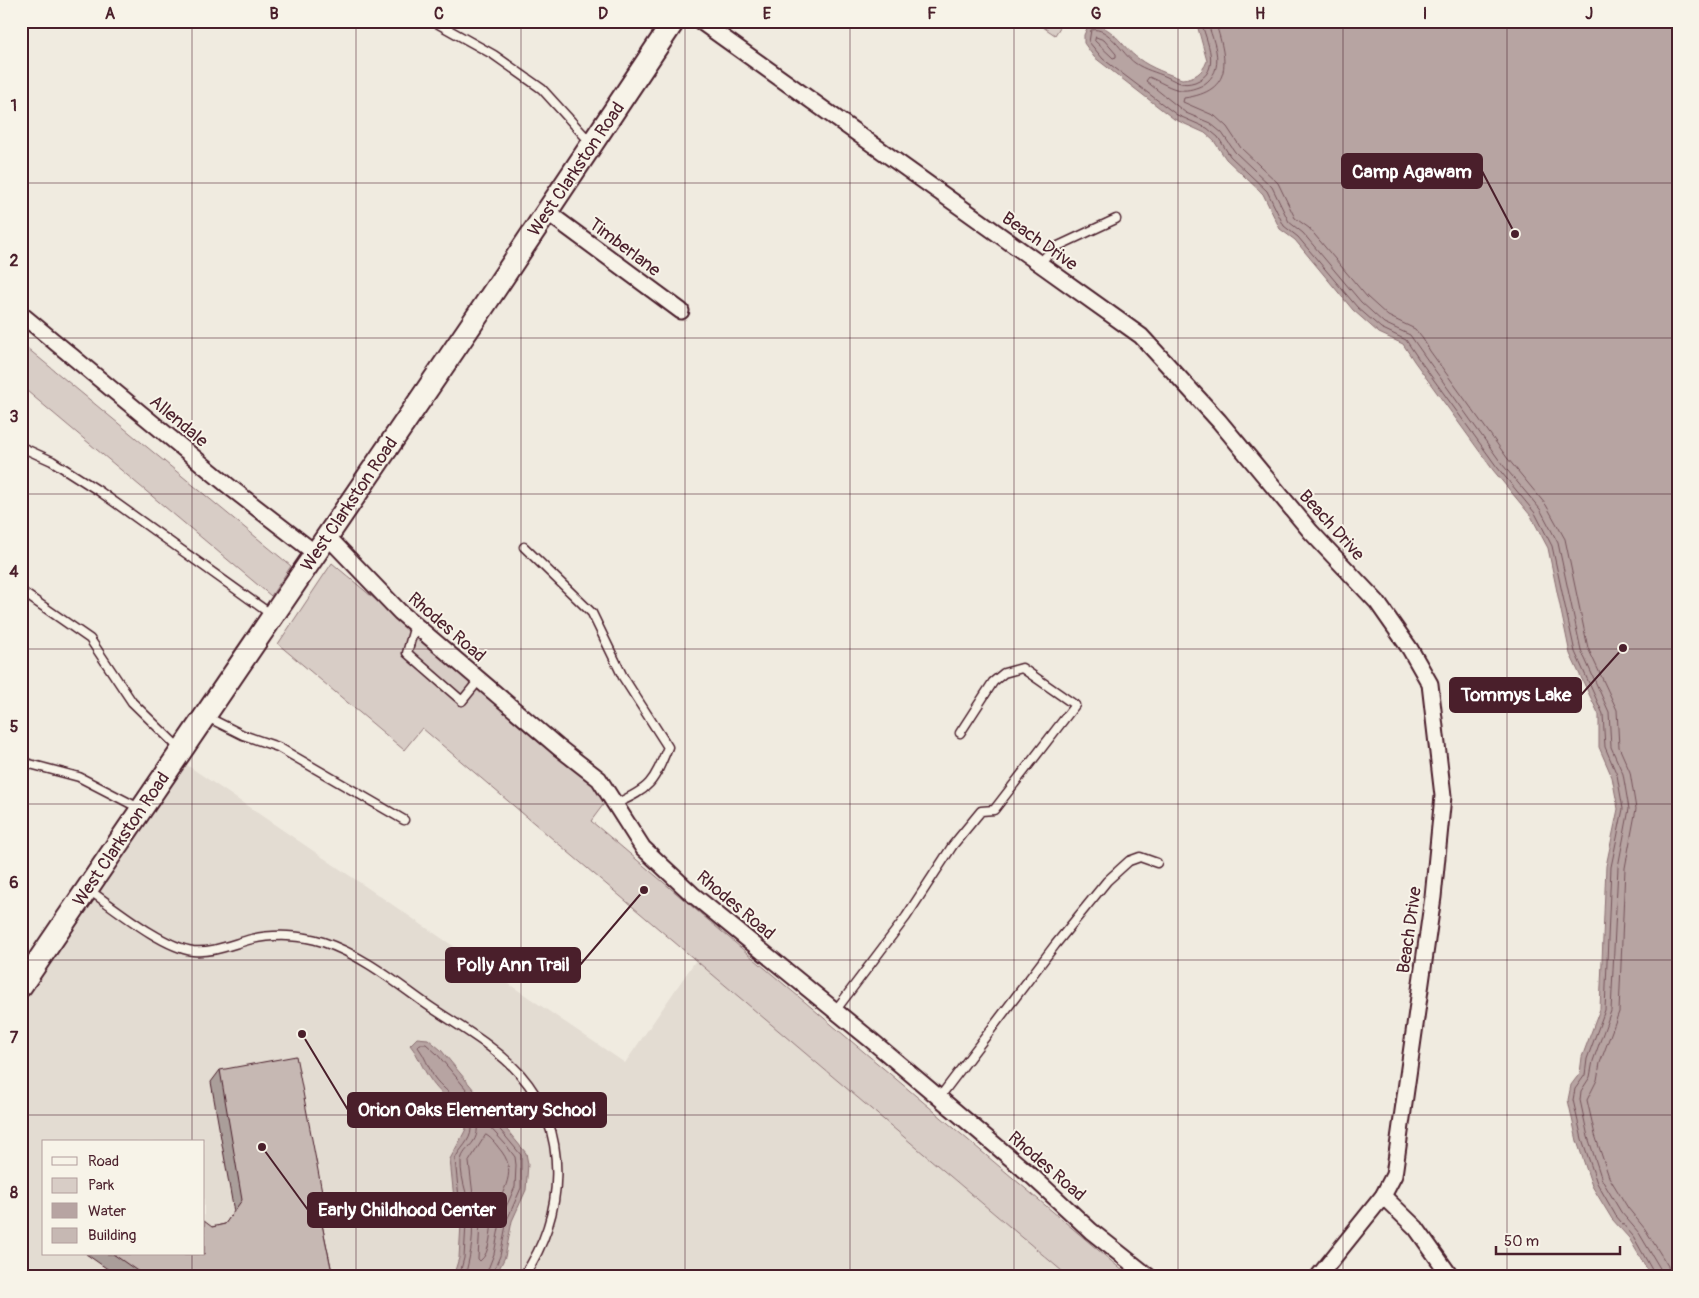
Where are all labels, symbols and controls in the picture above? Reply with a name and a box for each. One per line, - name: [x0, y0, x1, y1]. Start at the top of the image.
- text: A: [105, 4, 116, 24]
- text: B: [269, 4, 279, 24]
- text: C: [434, 4, 444, 24]
- text: D: [598, 4, 608, 24]
- text: E: [763, 4, 772, 24]
- text: F: [927, 4, 937, 24]
- text: G: [1091, 4, 1102, 24]
- text: H: [1255, 4, 1265, 24]
- text: I: [1423, 4, 1427, 24]
- text: J: [1585, 4, 1593, 24]
- text: 1: [11, 96, 17, 116]
- street label: West Clarkston Road: [523, 98, 630, 241]
- callout: Camp Agawam: [1342, 154, 1482, 188]
- text: Camp Agawam: [1352, 160, 1472, 184]
- street label: Beach Drive: [997, 207, 1082, 276]
- street label: Timberlane: [584, 213, 665, 282]
- text: 2: [10, 251, 19, 271]
- street label: Allendale: [145, 390, 213, 453]
- text: 3: [10, 407, 19, 427]
- street label: West Clarkston Road: [296, 433, 403, 576]
- street label: Beach Drive: [1294, 485, 1369, 566]
- text: 4: [9, 562, 19, 582]
- street label: Rhodes Road: [403, 587, 490, 667]
- callout: Tommys Lake: [1450, 678, 1581, 712]
- text: Tommys Lake: [1460, 683, 1572, 707]
- text: 5: [10, 717, 19, 737]
- street label: West Clarkston Road: [68, 768, 175, 911]
- street label: Rhodes Road: [692, 866, 780, 945]
- text: 6: [9, 873, 19, 893]
- street label: Beach Drive: [1392, 885, 1427, 975]
- callout: Polly Ann Trail: [446, 948, 580, 982]
- text: Polly Ann Trail: [456, 953, 570, 977]
- text: 7: [10, 1028, 19, 1048]
- callout: Orion Oaks Elementary School: [348, 1093, 606, 1127]
- text: Orion Oaks Elementary School: [358, 1098, 596, 1122]
- street label: Rhodes Road: [1003, 1126, 1090, 1206]
- legend: [42, 1140, 205, 1256]
- text: Road: [88, 1152, 119, 1171]
- text: Park: [88, 1176, 115, 1195]
- text: 8: [10, 1183, 18, 1203]
- callout: Early Childhood Center: [308, 1193, 506, 1227]
- text: Early Childhood Center: [318, 1198, 496, 1222]
- text: Water: [88, 1202, 127, 1221]
- scale bar: [1496, 1223, 1620, 1255]
- text: Building: [88, 1226, 136, 1245]
- text: 50 m: [1504, 1232, 1539, 1251]

